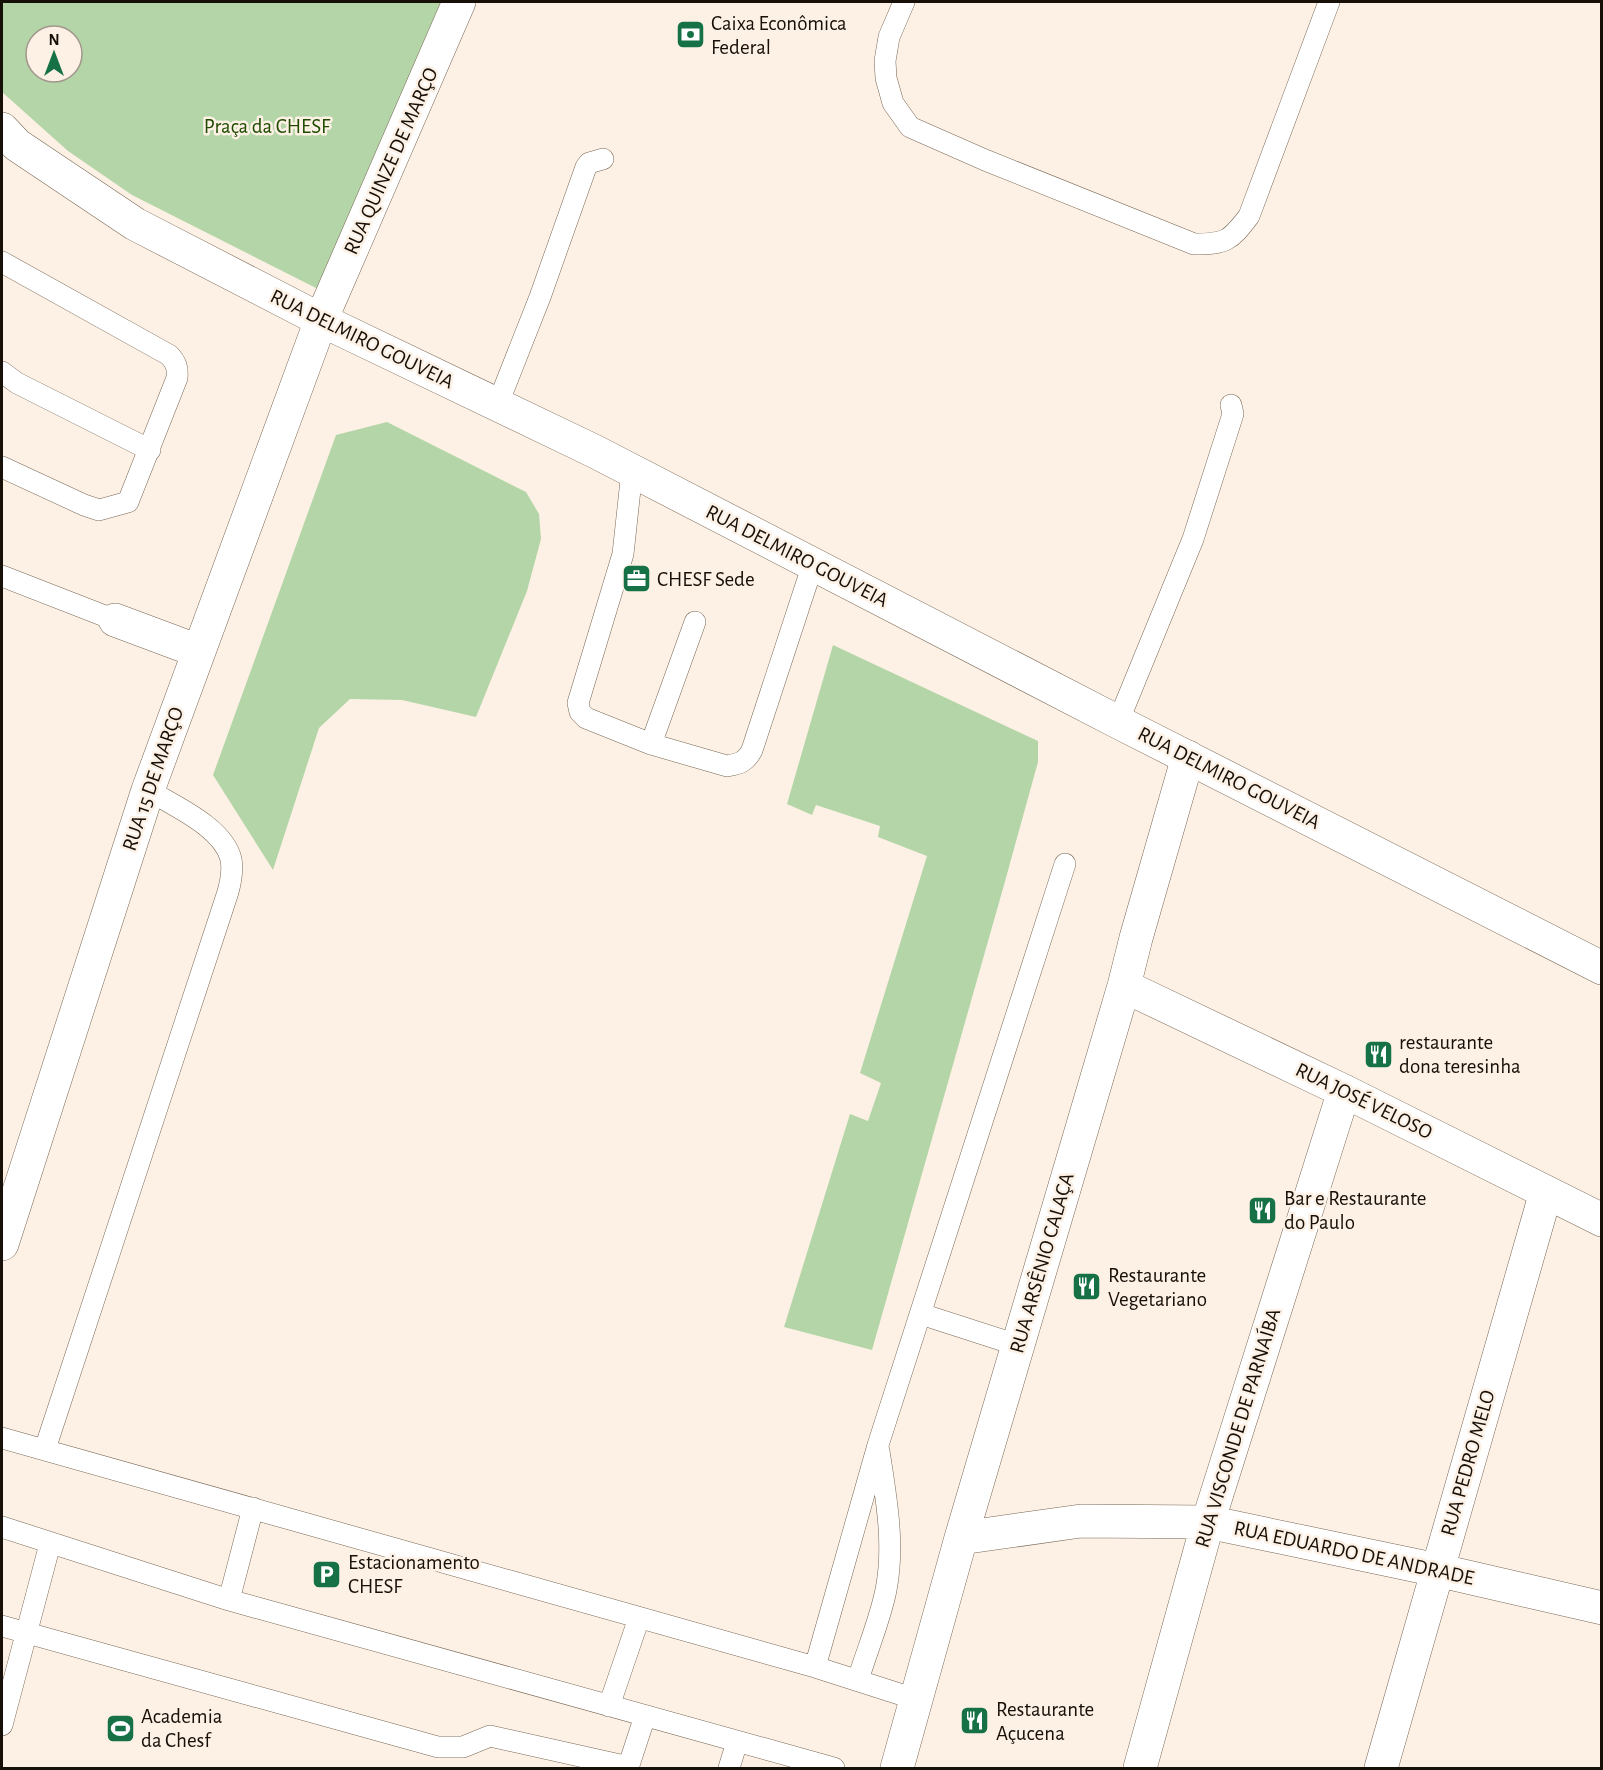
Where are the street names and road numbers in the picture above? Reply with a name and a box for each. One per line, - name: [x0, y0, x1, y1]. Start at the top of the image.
- street label: RUA QUINZE DE MARÇO: [340, 64, 442, 258]
- street label: RUA DELMIRO GOUVEIA: [267, 285, 457, 393]
- street label: RUA DELMIRO GOUVEIA: [703, 501, 891, 611]
- street label: RUA 15 DE MARÇO: [119, 704, 187, 854]
- street label: RUA DELMIRO GOUVEIA: [1135, 723, 1323, 833]
- street label: RUA JOSÉ VELOSO: [1292, 1057, 1437, 1143]
- street label: RUA ARSÊNIO CALAÇA: [1004, 1170, 1078, 1356]
- street label: RUA VISCONDE DE PARNAÍBA: [1190, 1305, 1284, 1550]
- street label: RUA PEDRO MELO: [1437, 1388, 1499, 1538]
- street label: RUA EDUARDO DE ANDRADE: [1232, 1517, 1476, 1589]

